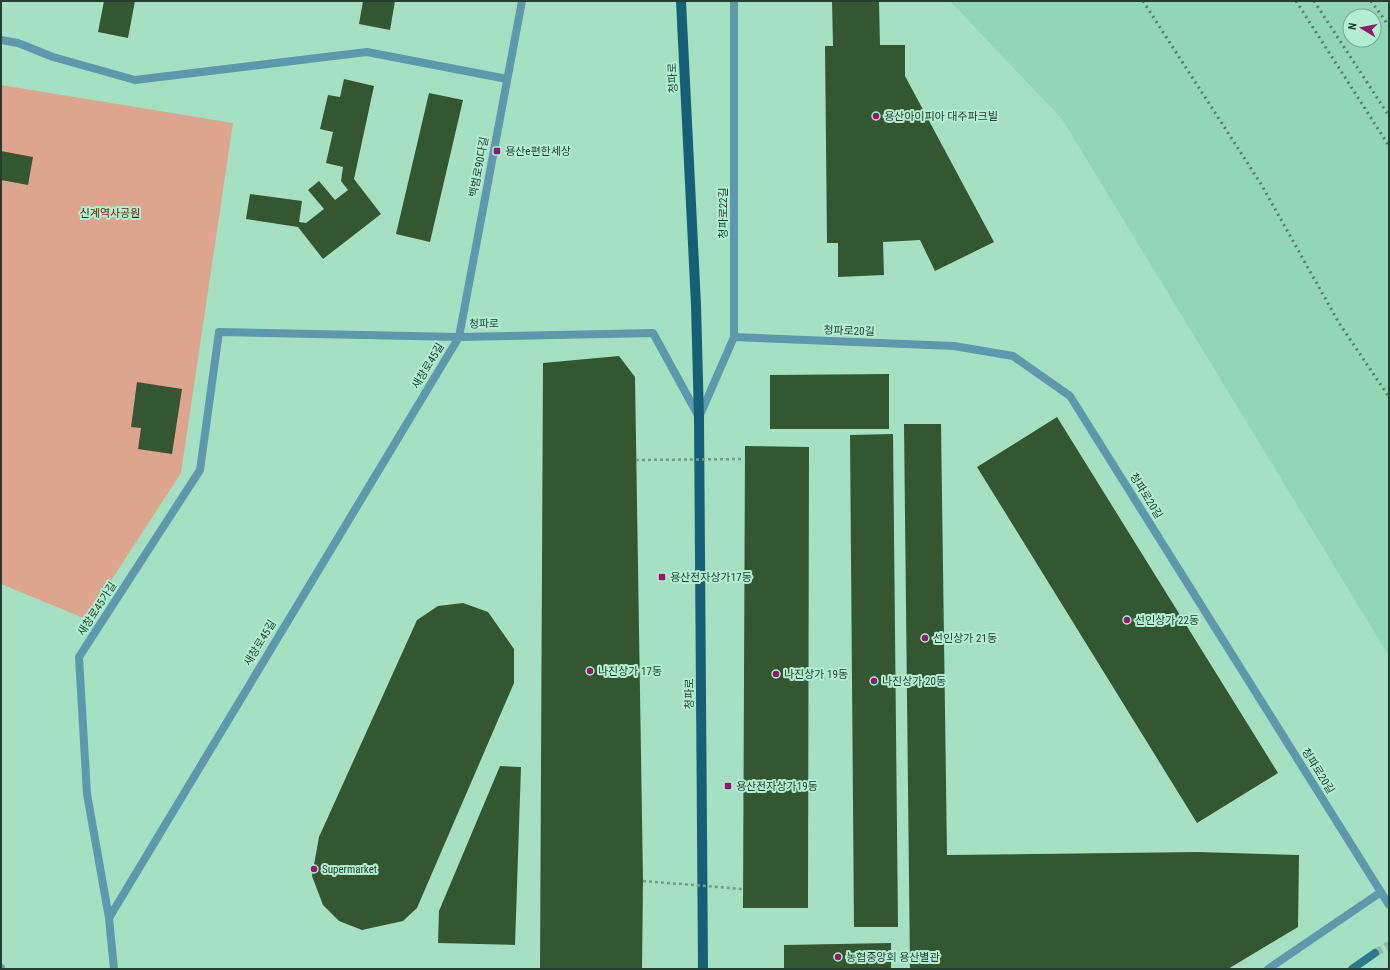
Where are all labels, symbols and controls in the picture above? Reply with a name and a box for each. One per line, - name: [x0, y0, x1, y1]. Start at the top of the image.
- north arrow: [1342, 8, 1382, 48]
- text: N: [1346, 22, 1360, 31]
- street label: 청파로: [666, 62, 680, 94]
- place label: 용산아이피아 대주파크빌: [884, 110, 998, 123]
- marker: 용산아이피아 대주파크빌: [871, 111, 881, 121]
- street label: 백범로90다길: [467, 136, 491, 198]
- place label: 용산e편한세상: [505, 145, 571, 158]
- marker: 용산e편한세상: [492, 146, 502, 156]
- street label: 청파로22길: [717, 187, 730, 239]
- park label: 신계역사공원: [80, 207, 140, 220]
- street label: 청파로: [469, 317, 499, 331]
- street label: 청파로20길: [823, 324, 875, 338]
- street label: 새창로45길: [409, 341, 447, 391]
- street label: 청파로20길: [1127, 471, 1165, 521]
- place label: 용산전자상가17동: [670, 571, 752, 584]
- marker: 용산전자상가17동: [657, 572, 667, 582]
- street label: 새창로45가길: [75, 580, 119, 638]
- place label: 선인상가 22동: [1135, 614, 1199, 627]
- marker: 선인상가 22동: [1122, 615, 1132, 625]
- street label: 새창로45길: [241, 618, 279, 668]
- place label: 선인상가 21동: [933, 632, 997, 645]
- marker: 선인상가 21동: [920, 633, 930, 643]
- place label: 나진상가 17동: [598, 665, 662, 678]
- marker: 나진상가 17동: [585, 666, 595, 676]
- place label: 나진상가 19동: [784, 668, 848, 681]
- marker: 나진상가 19동: [771, 669, 781, 679]
- place label: 나진상가 20동: [882, 675, 946, 688]
- marker: 나진상가 20동: [869, 676, 879, 686]
- street label: 청파로: [683, 679, 696, 709]
- street label: 청파로20길: [1299, 746, 1337, 796]
- place label: 용산전자상가19동: [736, 780, 818, 793]
- marker: 용산전자상가19동: [723, 781, 733, 791]
- place label: Supermarket: [322, 863, 377, 876]
- marker: Supermarket: [309, 864, 319, 874]
- place label: 농협중앙회 용산별관: [846, 951, 940, 964]
- marker: 농협중앙회 용산별관: [833, 952, 843, 962]

